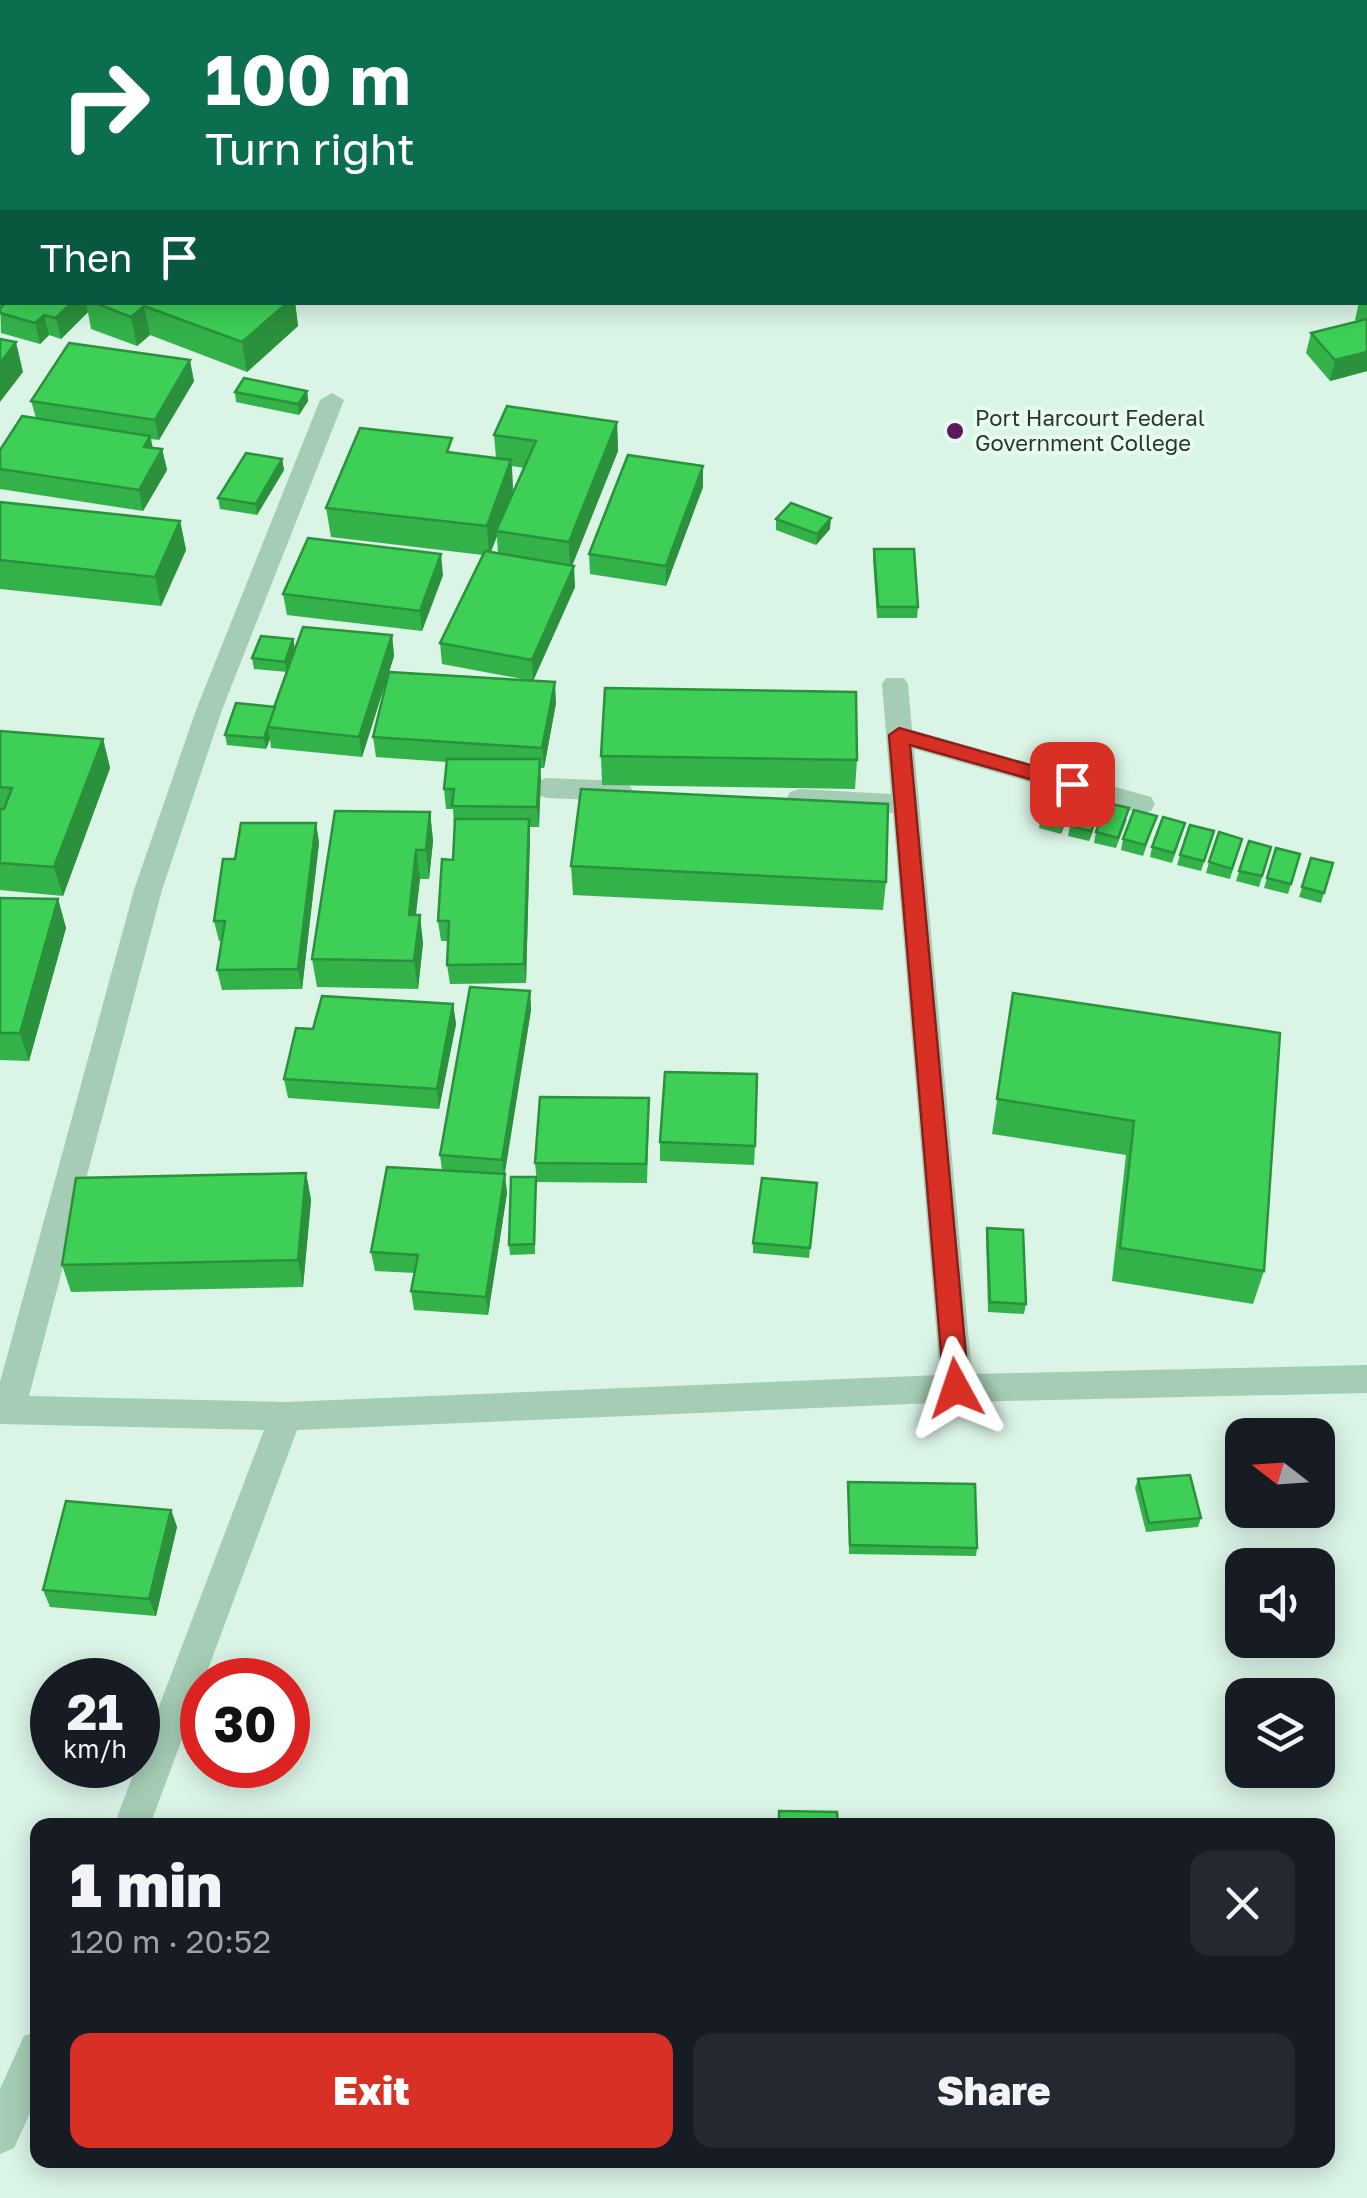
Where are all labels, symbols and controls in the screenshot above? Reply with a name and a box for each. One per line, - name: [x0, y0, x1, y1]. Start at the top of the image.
- text: 100 m: [205, 36, 411, 120]
- icon: right: [40, 40, 170, 170]
- text: Turn right: [205, 121, 415, 175]
- icon: arrive: [152, 230, 207, 285]
- text: Then: [40, 235, 132, 280]
- place label: Port Harcourt Federal Government College: [975, 404, 1205, 456]
- marker: Port Harcourt Federal Government College: [944, 420, 966, 442]
- pin: [1030, 742, 1115, 827]
- icon: arrive: [1045, 757, 1100, 812]
- position arrow: [904, 1336, 1008, 1440]
- north arrow: [1225, 1418, 1335, 1528]
- map controls: [1225, 1418, 1335, 1788]
- button: sound: [1225, 1548, 1335, 1658]
- speed limit sign: 30: [180, 1658, 310, 1788]
- button: layers: [1225, 1678, 1335, 1788]
- text: 21: [67, 1681, 123, 1741]
- text: km/h: [63, 1733, 127, 1764]
- text: 1 min: [70, 1848, 222, 1920]
- button: close: [1190, 1851, 1295, 1956]
- text: 120 m · 20:52: [70, 1922, 271, 1960]
- button: Exit: [70, 2033, 673, 2148]
- button: Share: [693, 2033, 1295, 2148]

